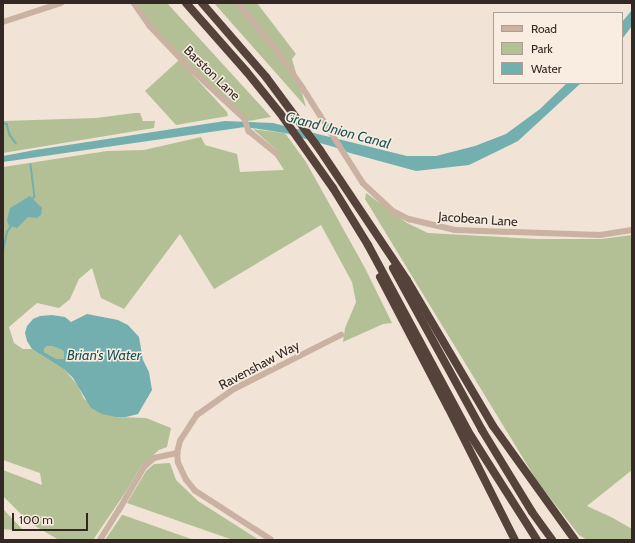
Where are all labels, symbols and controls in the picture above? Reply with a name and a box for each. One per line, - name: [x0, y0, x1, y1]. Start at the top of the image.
- legend: [493, 12, 623, 84]
- text: Road: [531, 21, 557, 36]
- text: Park: [531, 41, 553, 56]
- street label: Barston Lane: [181, 42, 243, 104]
- text: Water: [531, 61, 561, 76]
- water label: Grand Union Canal: [284, 108, 392, 152]
- street label: Jacobean Lane: [438, 208, 518, 230]
- street label: Ravenshaw Way: [216, 337, 302, 393]
- water label: Brian's Water: [67, 347, 141, 363]
- scale bar: [14, 505, 90, 531]
- text: 100 m: [19, 512, 53, 527]

